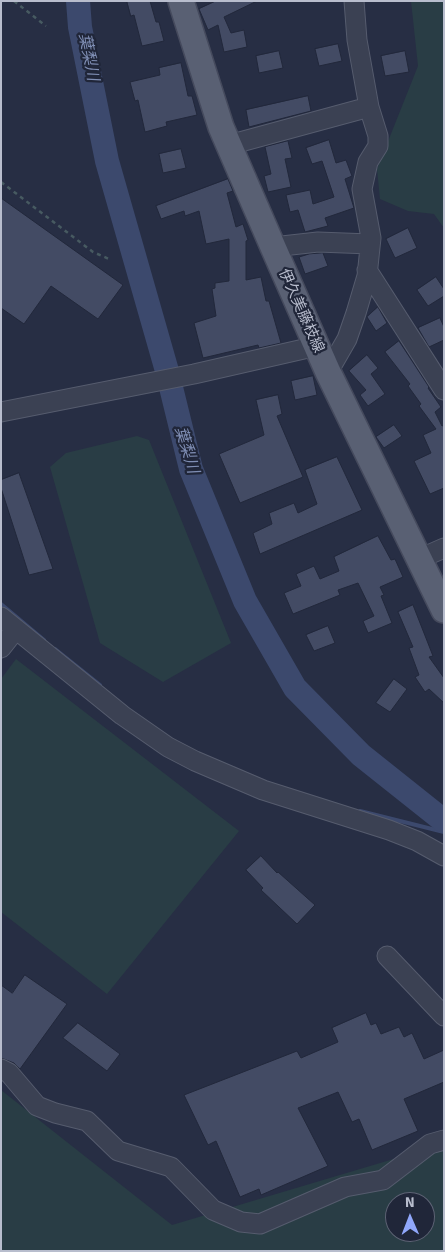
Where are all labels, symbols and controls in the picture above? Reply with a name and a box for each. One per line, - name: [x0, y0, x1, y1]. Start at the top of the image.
- water label: 葉梨川: [74, 32, 102, 82]
- street label: 伊久美藤枝線: [274, 266, 328, 356]
- water label: 葉梨川: [170, 424, 202, 476]
- north arrow: [385, 1192, 435, 1242]
- text: N: [405, 1194, 415, 1211]

